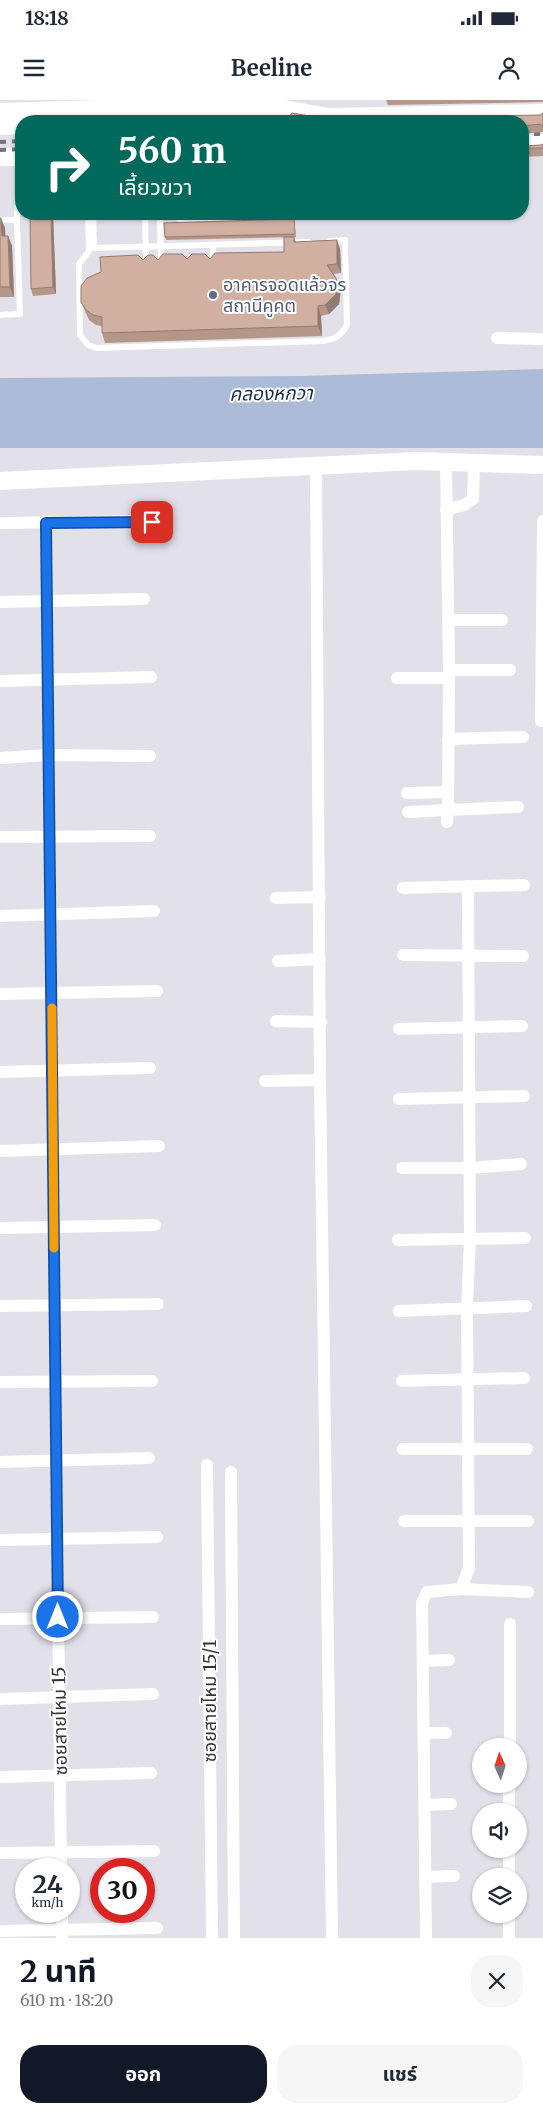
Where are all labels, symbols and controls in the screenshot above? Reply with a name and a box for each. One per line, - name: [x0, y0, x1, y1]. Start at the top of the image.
- text: 18:18: [25, 6, 69, 30]
- icon: menu: [20, 54, 48, 82]
- text: Beeline: [231, 54, 312, 82]
- icon: person: [495, 54, 523, 82]
- text: 560 m: [118, 129, 226, 173]
- icon: right: [35, 135, 100, 200]
- text: เลี้ยวขวา: [118, 173, 193, 201]
- place label: อาคารจอดแล้วจร สถานีคูคต: [223, 273, 347, 318]
- marker: อาคารจอดแล้วจร สถานีคูคต: [207, 289, 219, 301]
- water label: คลองหกวา: [229, 380, 314, 406]
- pin: [131, 501, 173, 543]
- icon: arrive: [138, 508, 166, 536]
- position arrow: [31, 1590, 83, 1642]
- street label: ซอยสายไหม 15/1: [198, 1640, 221, 1762]
- street label: ซอยสายไหม 15: [47, 1666, 72, 1776]
- north arrow: [472, 1738, 528, 1792]
- map controls: [472, 1738, 527, 1923]
- button: sound: [472, 1803, 527, 1858]
- speed limit sign: 30: [90, 1858, 155, 1923]
- text: 24: [32, 1868, 63, 1900]
- button: layers: [472, 1868, 527, 1923]
- text: km/h: [32, 1895, 63, 1910]
- text: 2 นาที: [20, 1952, 97, 1990]
- button: close: [471, 1955, 523, 2007]
- text: 610 m · 18:20: [20, 1990, 113, 2010]
- button: ออก: [20, 2045, 267, 2103]
- button: แชร์: [277, 2045, 523, 2103]

